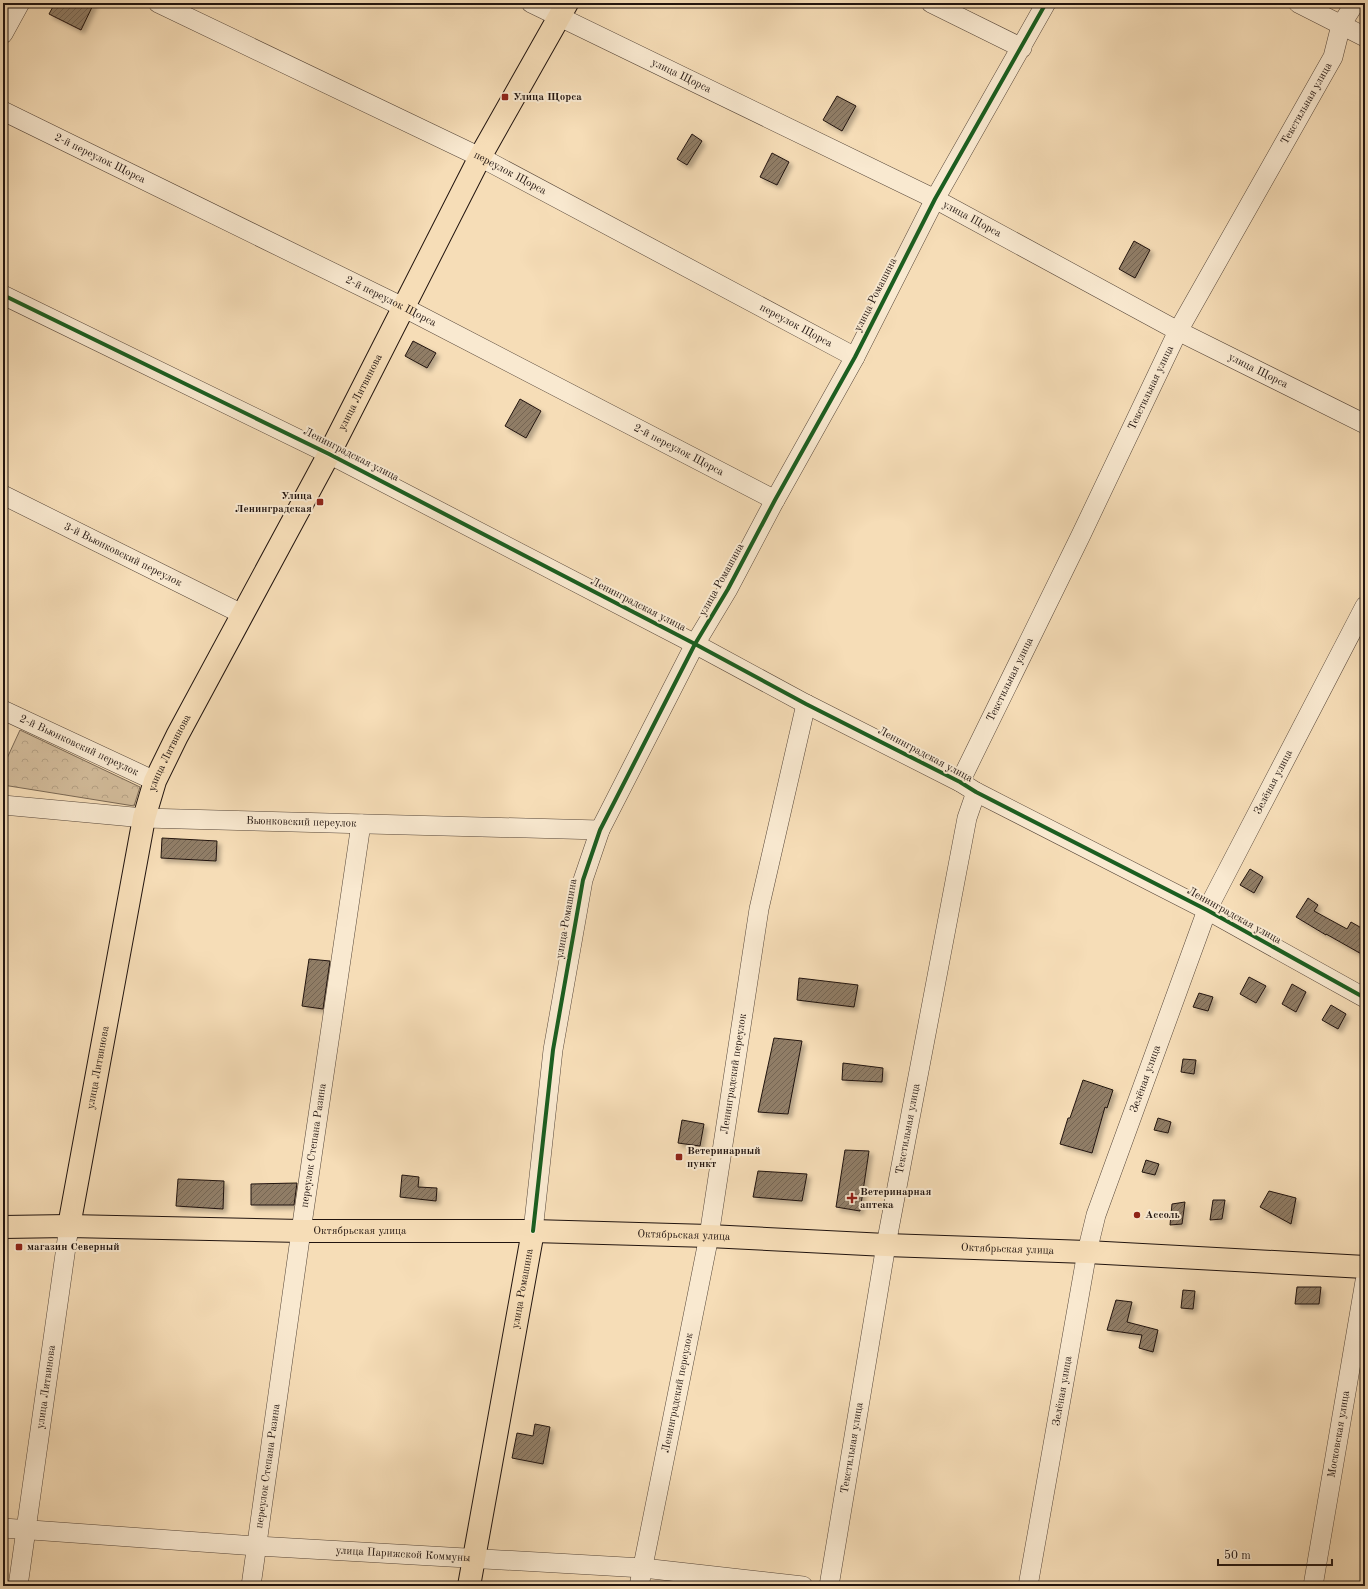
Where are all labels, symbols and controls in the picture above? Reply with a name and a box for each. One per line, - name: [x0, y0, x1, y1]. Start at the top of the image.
- street label: улица Щорса: [650, 57, 713, 95]
- street label: Текстильная улица: [1279, 60, 1334, 147]
- marker: Улица Щорса: [500, 92, 510, 102]
- place label: Улица Щорса: [513, 92, 582, 103]
- street label: 2-й переулок Щорса: [53, 132, 148, 186]
- street label: переулок Щорса: [472, 149, 549, 197]
- street label: улица Щорса: [941, 199, 1004, 240]
- street label: улица Ромашина: [853, 256, 900, 334]
- street label: 2-й переулок Щорса: [344, 274, 438, 329]
- street label: переулок Щорса: [758, 302, 834, 350]
- street label: Текстильная улица: [1126, 343, 1176, 432]
- street label: улица Щорса: [1227, 351, 1290, 390]
- street label: улица Литвинова: [336, 352, 385, 432]
- street label: 2-й переулок Щорса: [632, 422, 726, 478]
- street label: Ленинградская улица: [301, 426, 401, 484]
- place label: Улица Ленинградская: [235, 491, 312, 515]
- marker: Улица Ленинградская: [315, 497, 325, 507]
- street label: 3-й Вьюнковский переулок: [62, 521, 184, 589]
- street label: улица Ромашина: [698, 541, 747, 618]
- street label: Ленинградская улица: [588, 576, 688, 634]
- street label: Текстильная улица: [985, 635, 1036, 723]
- street label: улица Литвинова: [147, 712, 193, 793]
- street label: 2-й Вьюнковский переулок: [18, 713, 141, 778]
- street label: Ленинградская улица: [876, 725, 975, 785]
- street label: Зелёная улица: [1252, 748, 1295, 816]
- street label: Вьюнковский переулок: [246, 815, 357, 829]
- street label: улица Ромашина: [555, 878, 580, 960]
- street label: Ленинградская улица: [1185, 886, 1283, 947]
- street label: Ленинградский переулок: [719, 1012, 749, 1135]
- street label: улица Литвинова: [85, 1025, 111, 1110]
- street label: Зелёная улица: [1128, 1043, 1163, 1114]
- street label: переулок Степана Разина: [299, 1082, 328, 1208]
- street label: Текстильная улица: [894, 1082, 922, 1175]
- place label: Ветеринарный пункт: [687, 1146, 761, 1170]
- marker: Ветеринарный пункт: [674, 1152, 684, 1162]
- place label: Ветеринарная аптека: [860, 1187, 931, 1211]
- marker: Ветеринарная аптека: [847, 1193, 857, 1203]
- marker: Ассоль: [1132, 1210, 1142, 1220]
- place label: Ассоль: [1145, 1210, 1180, 1221]
- street label: Октябрьская улица: [313, 1226, 407, 1237]
- street label: Октябрьская улица: [637, 1228, 731, 1243]
- marker: магазин Северный: [14, 1242, 24, 1252]
- place label: магазин Северный: [27, 1242, 120, 1253]
- street label: Октябрьская улица: [961, 1242, 1055, 1256]
- street label: улица Ромашина: [510, 1247, 535, 1330]
- street label: Ленинградский переулок: [660, 1332, 695, 1454]
- street label: улица Литвинова: [35, 1344, 58, 1430]
- street label: Зелёная улица: [1051, 1355, 1074, 1427]
- street label: Московская улица: [1326, 1389, 1352, 1479]
- street label: Текстильная улица: [839, 1401, 865, 1494]
- street label: переулок Степана Разина: [254, 1403, 282, 1529]
- scale bar: [1218, 1541, 1332, 1567]
- street label: улица Парижской Коммуны: [335, 1545, 471, 1564]
- text: 50 m: [1224, 1549, 1251, 1562]

